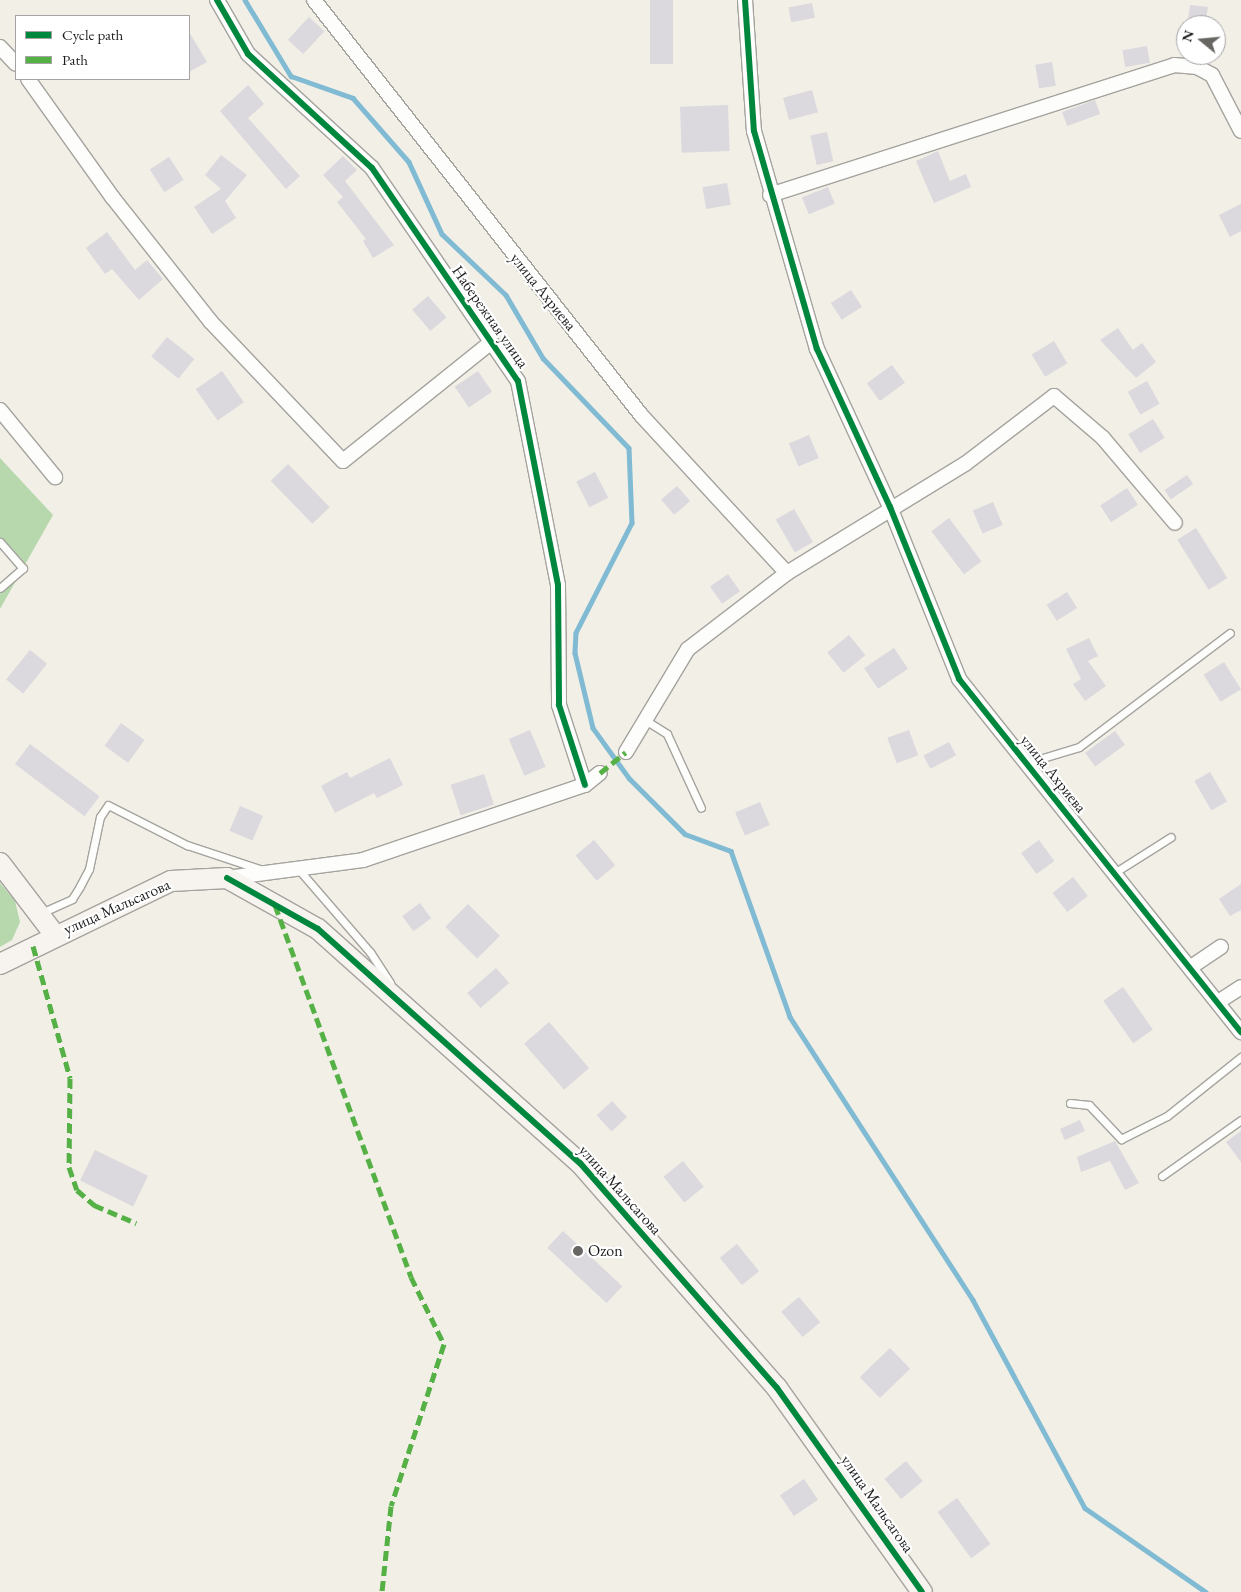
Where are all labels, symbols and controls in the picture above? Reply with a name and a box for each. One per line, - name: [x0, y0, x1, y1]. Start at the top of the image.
- legend: [15, 15, 190, 80]
- north arrow: [1176, 15, 1226, 65]
- text: Cycle path: [62, 25, 123, 44]
- text: N: [1177, 28, 1198, 44]
- text: Path: [62, 50, 88, 69]
- street label: улица Ахриева: [506, 249, 580, 335]
- street label: Набережная улица: [447, 262, 533, 372]
- street label: улица Ахриева: [1016, 731, 1090, 817]
- street label: улица Мальсагова: [61, 875, 173, 939]
- street label: улица Мальсагова: [575, 1141, 665, 1239]
- place label: Ozon: [588, 1241, 623, 1261]
- marker: Ozon: [572, 1245, 584, 1257]
- street label: улица Мальсагова: [836, 1452, 918, 1556]

